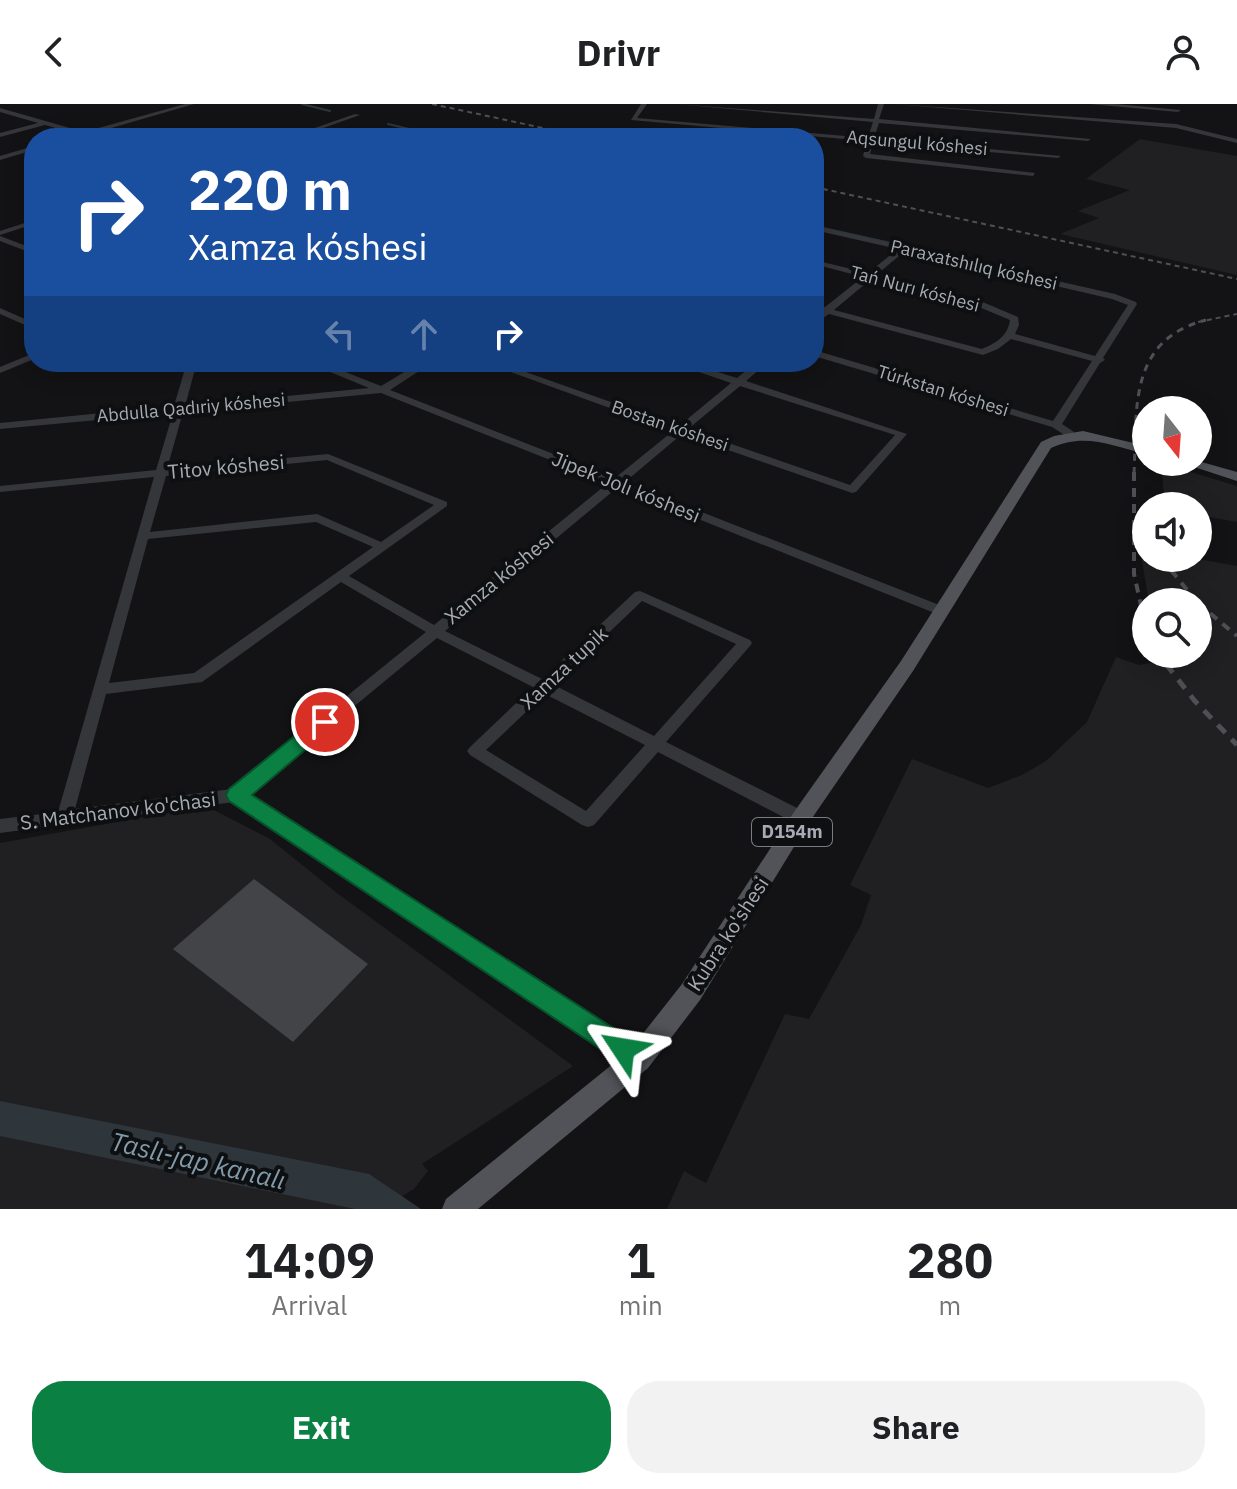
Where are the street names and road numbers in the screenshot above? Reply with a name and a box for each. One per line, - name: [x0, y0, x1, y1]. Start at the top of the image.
- street label: Aqsungul kóshesi: [846, 125, 988, 160]
- street label: Paraxatshılıq kóshesi: [888, 234, 1060, 295]
- street label: Tań Nurı kóshesi: [848, 260, 982, 317]
- street label: Túrkstan kóshesi: [875, 360, 1012, 421]
- street label: Abdulla Qadıriy kóshesi: [96, 388, 286, 427]
- street label: Bostan kóshesi: [609, 395, 732, 456]
- street label: Jipek Jolı kóshesi: [548, 444, 704, 529]
- street label: Titov kóshesi: [166, 448, 286, 485]
- street label: Xamza kóshesi: [438, 525, 559, 630]
- street label: Xamza tupik: [514, 620, 614, 715]
- street label: S. Matchanov ko'chasi: [19, 785, 217, 836]
- road number: D154m: [752, 818, 832, 846]
- street label: Kubra ko'shesi: [681, 872, 775, 996]

